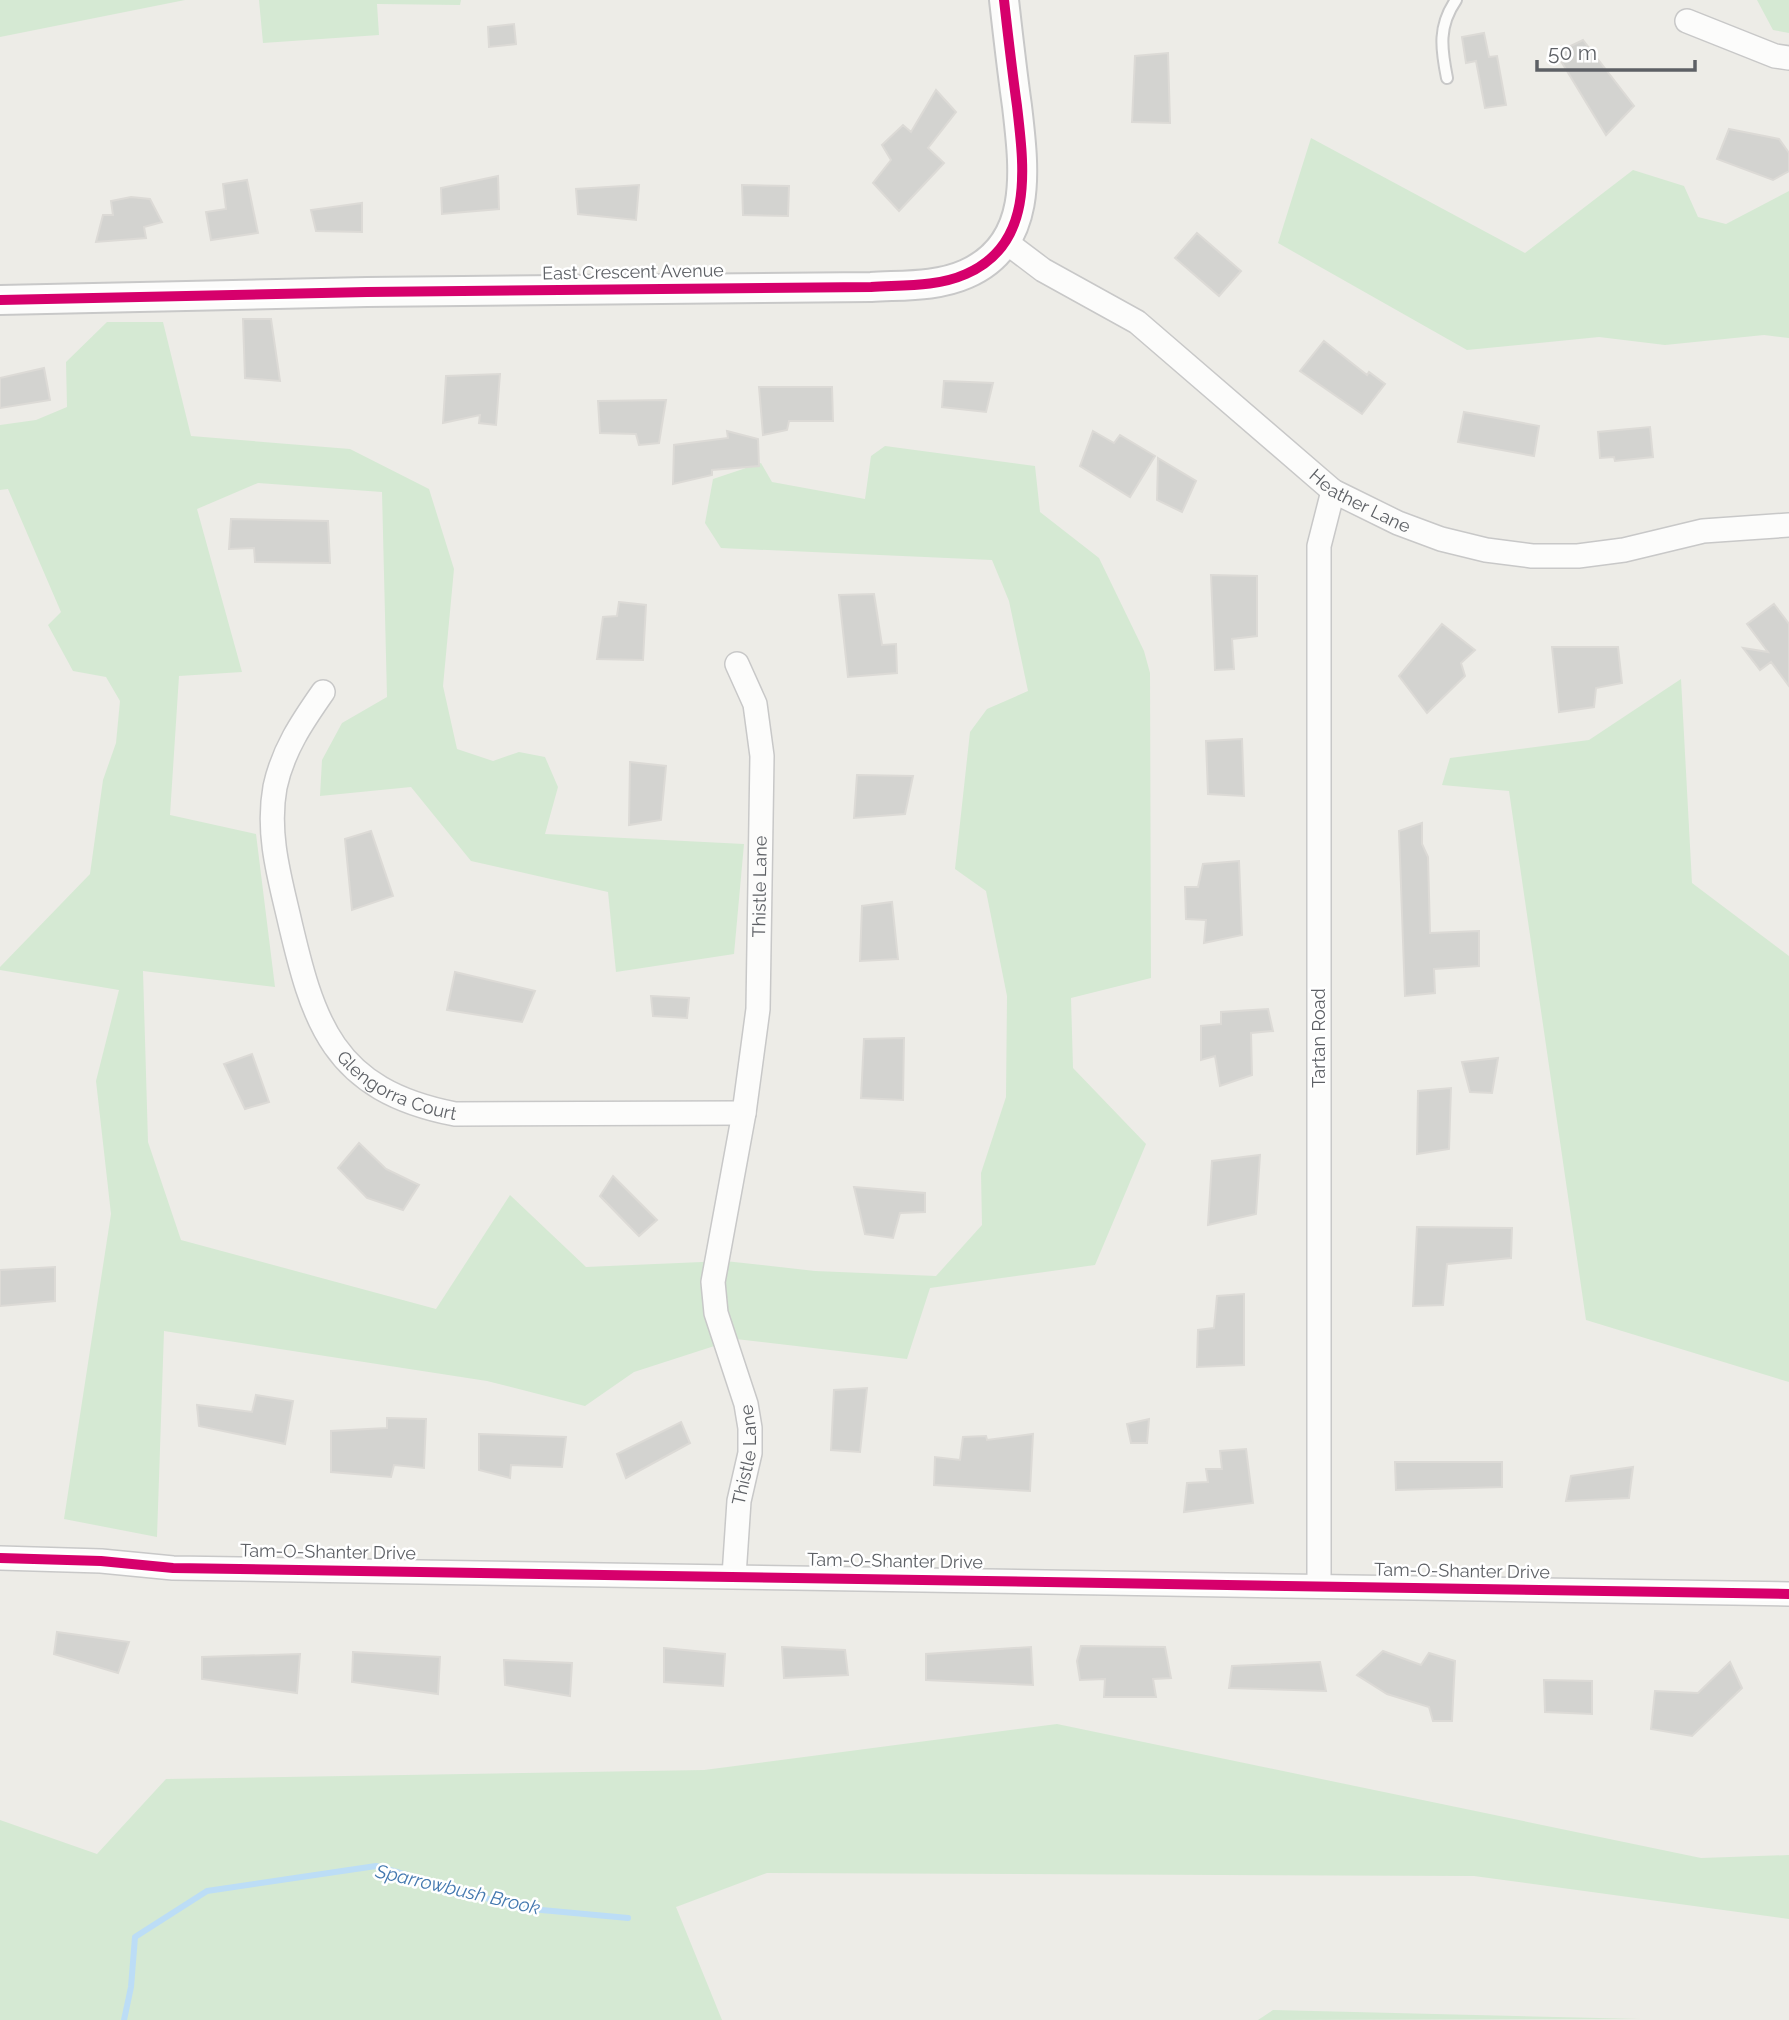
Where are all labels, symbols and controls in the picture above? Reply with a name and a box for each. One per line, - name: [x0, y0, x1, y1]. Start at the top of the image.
- scale bar: [1537, 28, 1694, 72]
- text: 50 m: [1548, 40, 1597, 65]
- street label: East Crescent Avenue: [542, 259, 724, 284]
- street label: Heather Lane: [1305, 464, 1414, 537]
- street label: Thistle Lane: [748, 835, 771, 937]
- street label: Tartan Road: [1308, 988, 1329, 1088]
- street label: Glengorra Court: [333, 1046, 458, 1124]
- street label: Thistle Lane: [727, 1403, 760, 1507]
- street label: Tam-O-Shanter Drive: [240, 1539, 416, 1564]
- street label: Tam-O-Shanter Drive: [807, 1548, 983, 1573]
- street label: Tam-O-Shanter Drive: [1374, 1558, 1550, 1583]
- water label: Sparrowbush Brook: [373, 1859, 542, 1919]

